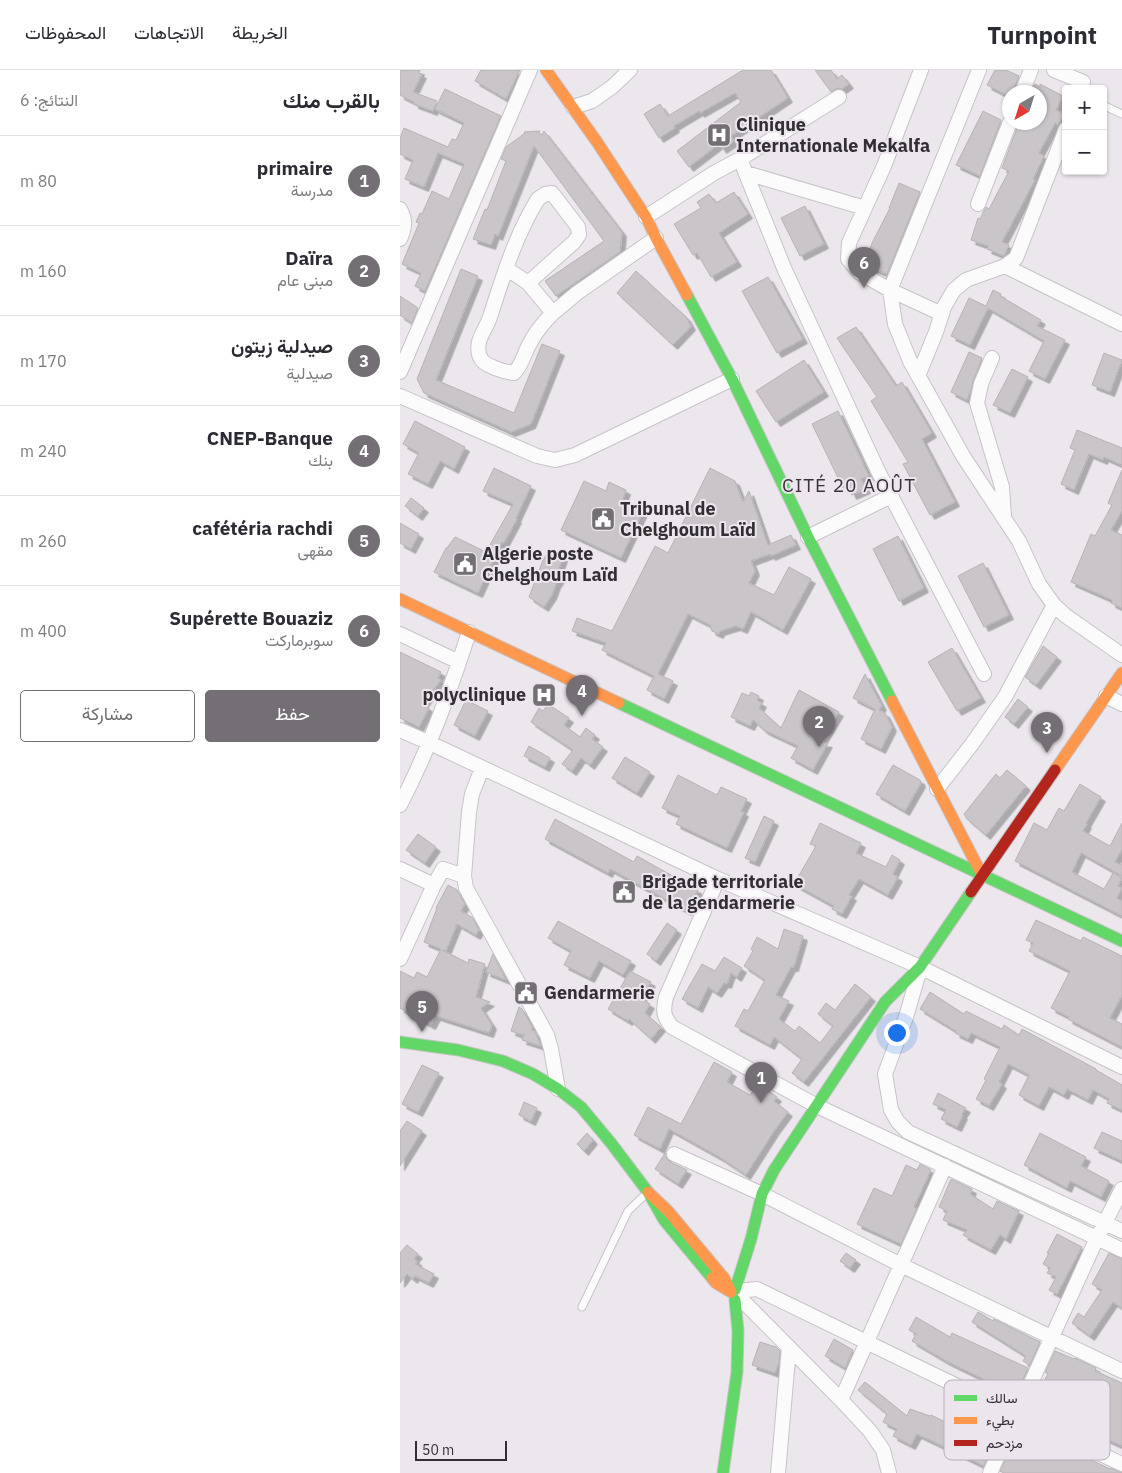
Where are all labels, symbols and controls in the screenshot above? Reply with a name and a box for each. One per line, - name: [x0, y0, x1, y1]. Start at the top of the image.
- text: Turnpoint: [987, 19, 1097, 51]
- text: المحفوظات: [25, 21, 106, 44]
- text: الاتجاهات: [134, 21, 204, 44]
- text: الخريطة: [232, 21, 288, 44]
- north arrow: [1002, 85, 1047, 130]
- map controls: [1062, 85, 1107, 175]
- button: +: [1062, 85, 1107, 130]
- text: بالقرب منك: [283, 86, 380, 114]
- text: النتائج: 6: [20, 90, 78, 110]
- place label: Clinique Internationale Mekalfa: [736, 113, 930, 157]
- hospital icon: Clinique Internationale Mekalfa: [706, 122, 732, 148]
- button: −: [1062, 130, 1107, 175]
- text: primaire: [257, 156, 333, 180]
- text: 80 m: [20, 171, 57, 191]
- text: 1: [359, 171, 369, 191]
- text: مدرسة: [291, 180, 333, 200]
- text: Daïra: [285, 246, 333, 270]
- pin: 6: [848, 247, 880, 288]
- text: 160 m: [20, 261, 67, 281]
- text: 2: [359, 261, 369, 281]
- text: مبنى عام: [277, 270, 333, 290]
- text: صيدلية زيتون: [231, 334, 333, 358]
- text: 170 m: [20, 351, 67, 371]
- text: 3: [359, 351, 369, 371]
- text: صيدلية: [287, 363, 333, 383]
- text: CNEP-Banque: [207, 426, 333, 450]
- text: 240 m: [20, 441, 67, 461]
- text: 4: [359, 441, 369, 461]
- text: بنك: [308, 450, 333, 470]
- district label: CITÉ 20 AOÛT: [782, 473, 916, 497]
- place label: Tribunal de Chelghoum Laïd: [620, 497, 756, 541]
- public building icon: Tribunal de Chelghoum Laïd: [590, 506, 616, 532]
- text: cafétéria rachdi: [192, 516, 333, 540]
- text: 260 m: [20, 531, 67, 551]
- text: 5: [359, 531, 369, 551]
- text: مقهى: [298, 540, 333, 560]
- place label: Algerie poste Chelghoum Laïd: [482, 542, 618, 586]
- public building icon: Algerie poste Chelghoum Laïd: [452, 551, 478, 577]
- text: Supérette Bouaziz: [169, 606, 333, 630]
- text: 400 m: [20, 621, 67, 641]
- text: 6: [359, 621, 369, 641]
- text: سوبرماركت: [265, 630, 333, 650]
- pin: 4: [566, 675, 598, 716]
- hospital icon: polyclinique: [531, 682, 557, 708]
- place label: polyclinique: [423, 683, 526, 706]
- button: مشاركة: [20, 690, 195, 742]
- button: حفظ: [205, 690, 380, 742]
- pin: 2: [803, 706, 835, 747]
- pin: 3: [1031, 712, 1063, 753]
- place label: Brigade territoriale de la gendarmerie: [642, 870, 804, 914]
- public building icon: Brigade territoriale de la gendarmerie: [611, 879, 637, 905]
- public building icon: Gendarmerie: [513, 980, 539, 1006]
- place label: Gendarmerie: [544, 981, 655, 1004]
- pin: 5: [406, 991, 438, 1032]
- your location: [884, 1020, 910, 1046]
- pin: 1: [745, 1062, 777, 1103]
- legend: [944, 1380, 1110, 1460]
- text: سالك: [986, 1389, 1017, 1407]
- text: بطيء: [986, 1411, 1014, 1432]
- text: مزدحم: [986, 1434, 1023, 1452]
- scale bar: [415, 1438, 508, 1461]
- text: 50 m: [422, 1441, 454, 1459]

